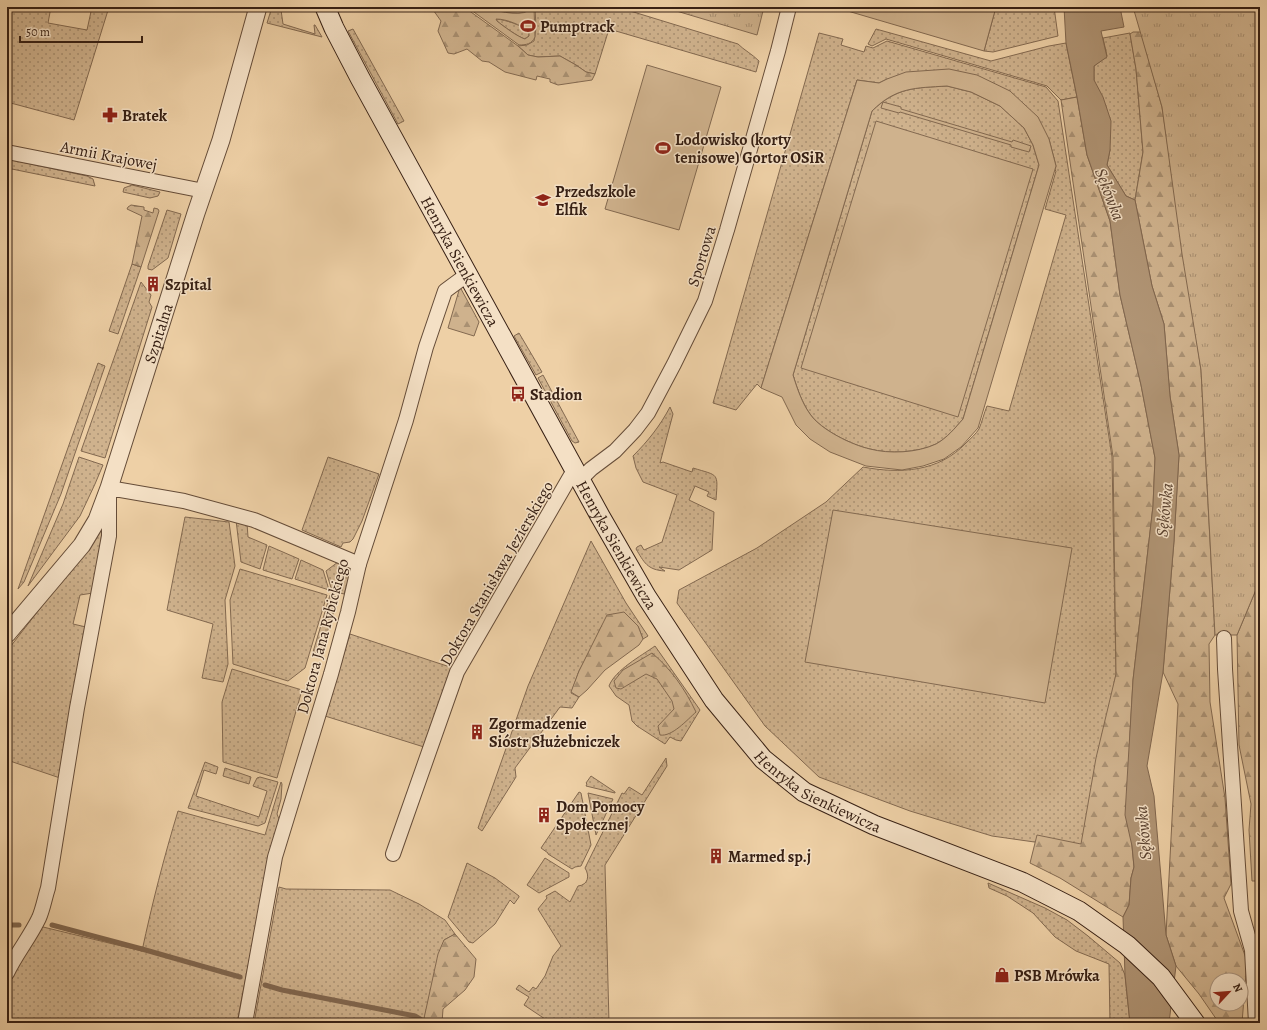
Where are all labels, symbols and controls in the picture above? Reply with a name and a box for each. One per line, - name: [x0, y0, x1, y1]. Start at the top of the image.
- place label: Pumptrack: [540, 16, 615, 38]
- sports icon: Pumptrack: [519, 17, 537, 35]
- scale bar: [20, 18, 142, 44]
- text: 50 m: [26, 24, 50, 40]
- place label: Bratek: [122, 105, 168, 127]
- pharmacy icon: Bratek: [101, 106, 119, 124]
- place label: Lodowisko (korty tenisowe) Gortor OSiR: [675, 129, 825, 169]
- street label: Armii Krajowej: [58, 136, 159, 176]
- sports icon: Lodowisko (korty tenisowe) Gortor OSiR: [654, 139, 672, 157]
- water label: Sękówka: [1089, 165, 1130, 224]
- place label: Przedszkole Elfik: [555, 181, 636, 221]
- school or university icon: Przedszkole Elfik: [534, 191, 552, 209]
- street label: Henryka Sienkiewicza: [415, 193, 504, 331]
- street label: Sportowa: [682, 223, 722, 289]
- place label: Szpital: [165, 274, 212, 296]
- building icon: Szpital: [144, 275, 162, 293]
- street label: Szpitalna: [139, 300, 179, 366]
- place label: Stadion: [530, 384, 582, 406]
- bus stop icon: Stadion: [509, 385, 527, 403]
- street label: Doktora Stanisława Jezierskiego: [435, 477, 559, 670]
- street label: Henryka Sienkiewicza: [571, 477, 662, 615]
- water label: Sękówka: [1150, 482, 1179, 538]
- street label: Doktora Jana Rybickiego: [292, 556, 354, 716]
- place label: Zgormadzenie Sióstr Służebniczek: [489, 713, 621, 753]
- building icon: Zgormadzenie Sióstr Służebniczek: [468, 723, 486, 741]
- street label: Henryka Sienkiewicza: [748, 746, 884, 839]
- place label: Dom Pomocy Społecznej: [556, 796, 645, 836]
- water label: Sękówka: [1130, 805, 1157, 861]
- building icon: Dom Pomocy Społecznej: [535, 806, 553, 824]
- place label: Marmed sp.j: [728, 846, 811, 868]
- building icon: Marmed sp.j: [707, 847, 725, 865]
- place label: PSB Mrówka: [1014, 965, 1100, 987]
- shop icon: PSB Mrówka: [993, 966, 1011, 984]
- north arrow: [1209, 972, 1249, 1012]
- text: N: [1229, 981, 1246, 995]

